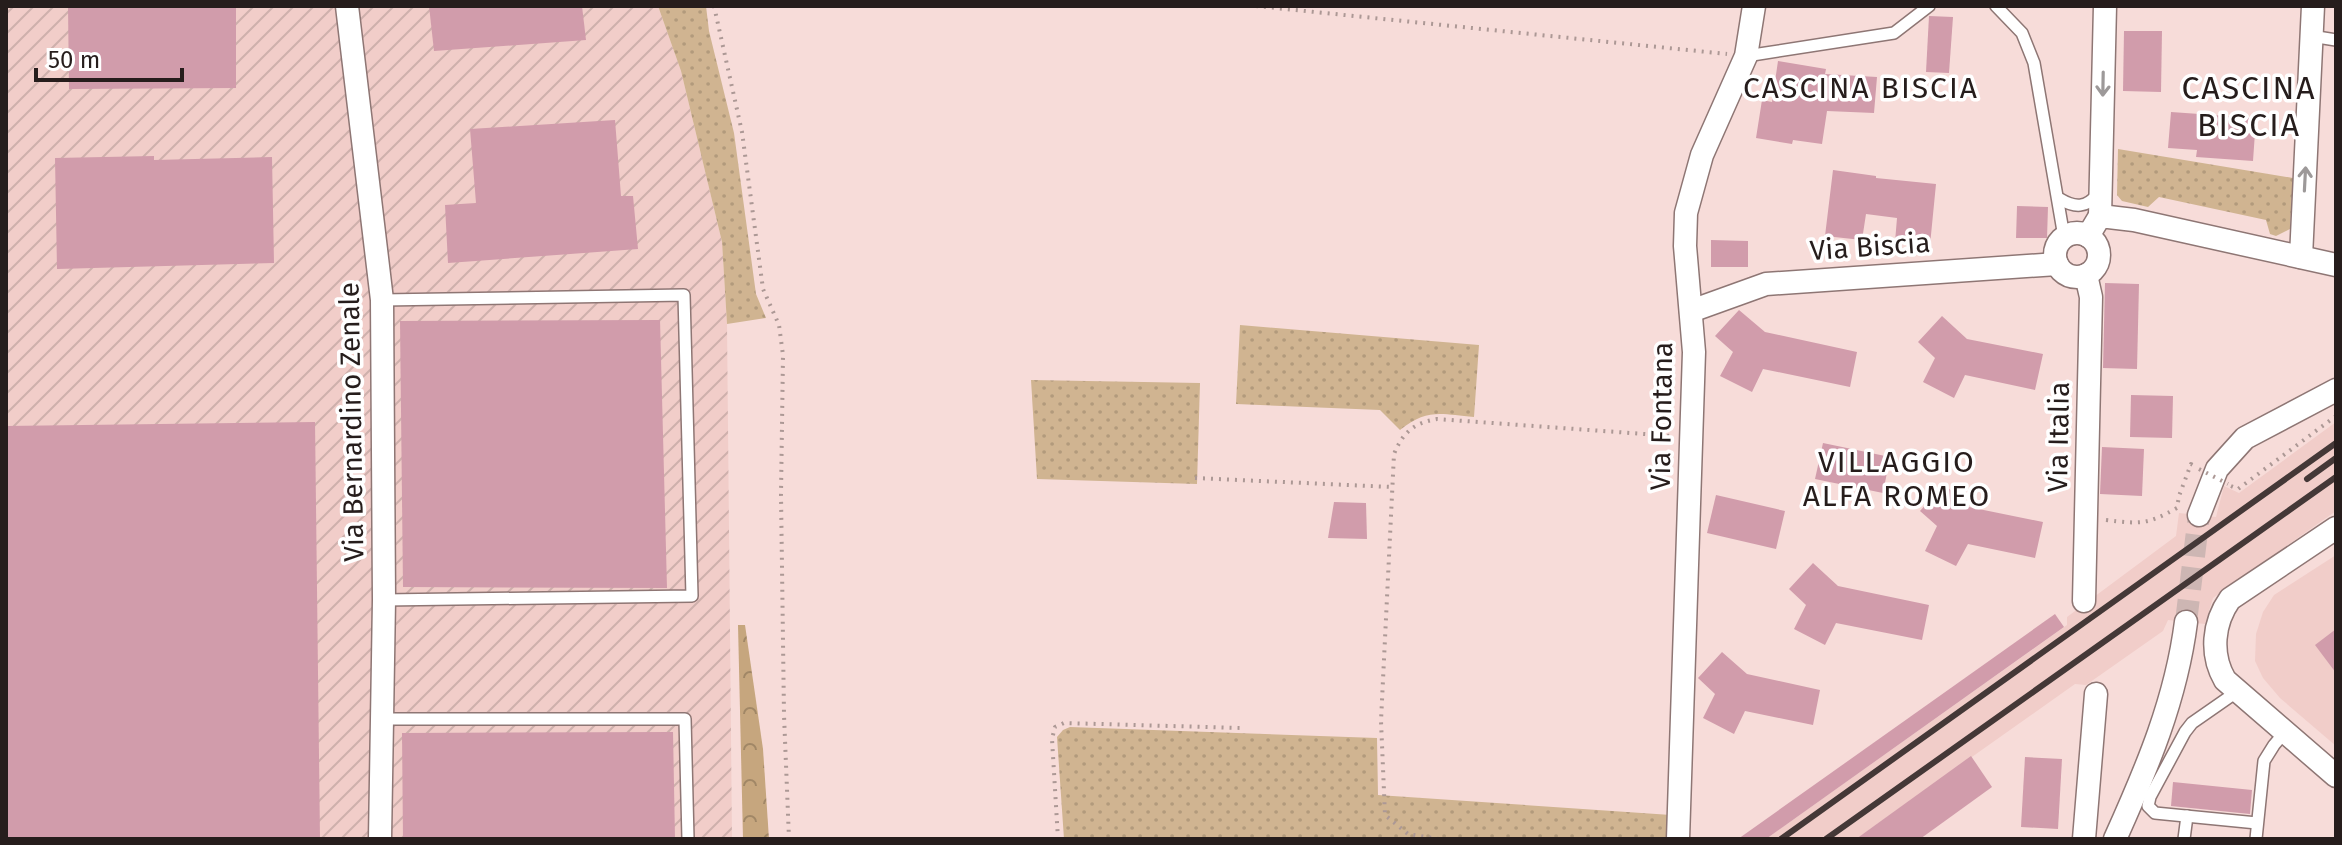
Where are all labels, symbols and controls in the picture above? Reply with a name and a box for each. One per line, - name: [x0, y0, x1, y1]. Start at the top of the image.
- scale bar: [36, 32, 182, 82]
- text: 50 m: [48, 46, 100, 74]
- district label: CASCINA BISCIA: [2181, 69, 2317, 144]
- district label: CASCINA BISCIA: [1743, 70, 1979, 106]
- one-way arrow: [2096, 70, 2111, 97]
- one-way arrow: [2297, 166, 2312, 193]
- street label: Via Biscia: [1809, 226, 1931, 267]
- street label: Via Bernardino Zenale: [333, 282, 370, 562]
- street label: Via Fontana: [1644, 342, 1679, 491]
- street label: Via Italia: [2041, 381, 2076, 493]
- district label: VILLAGGIO ALFA ROMEO: [1803, 444, 1991, 514]

